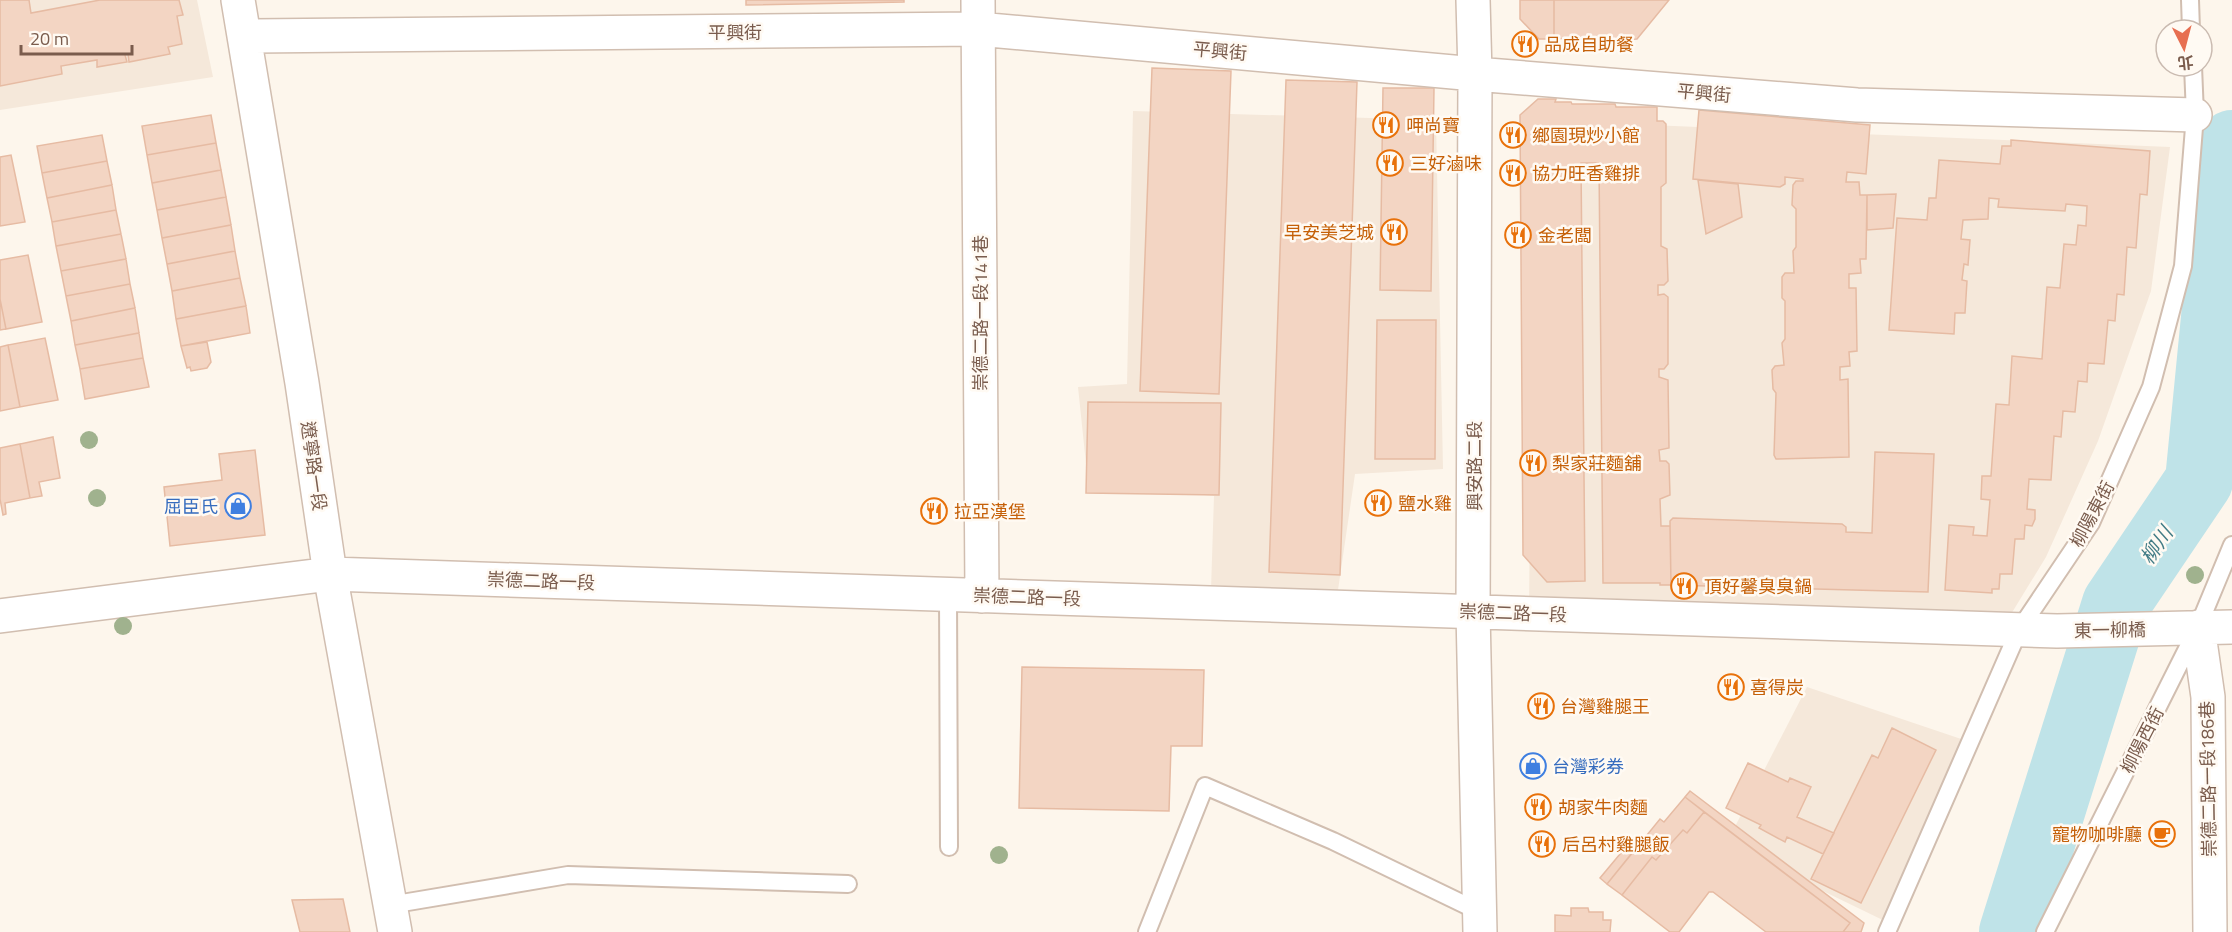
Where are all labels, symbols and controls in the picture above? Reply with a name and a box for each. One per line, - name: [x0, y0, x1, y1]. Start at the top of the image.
- scale bar: [21, 18, 132, 56]
- north arrow: [2154, 18, 2214, 78]
- street label: 平興街: [708, 19, 762, 46]
- text: 20 m: [30, 25, 69, 52]
- restaurant icon: 品成自助餐: [1510, 29, 1540, 59]
- place label: 品成自助餐: [1544, 31, 1634, 58]
- street label: 平興街: [1192, 35, 1248, 67]
- text: 北: [2176, 50, 2195, 76]
- street label: 平興街: [1676, 77, 1732, 109]
- restaurant icon: 呷尚寶: [1371, 110, 1401, 140]
- place label: 呷尚寶: [1406, 112, 1460, 139]
- restaurant icon: 鄉園現炒小館: [1498, 120, 1528, 150]
- place label: 鄉園現炒小館: [1532, 122, 1640, 149]
- restaurant icon: 三好滷味: [1375, 148, 1405, 178]
- place label: 三好滷味: [1410, 150, 1482, 177]
- restaurant icon: 協力旺香雞排: [1498, 158, 1528, 188]
- place label: 協力旺香雞排: [1532, 160, 1640, 187]
- restaurant icon: 早安美芝城: [1379, 217, 1409, 247]
- place label: 早安美芝城: [1284, 219, 1374, 246]
- restaurant icon: 金老闆: [1503, 220, 1533, 250]
- place label: 金老闆: [1538, 222, 1592, 249]
- street label: 崇德二路一段141巷: [967, 235, 994, 391]
- street label: 遼寧路一段: [294, 420, 334, 512]
- street label: 興安路二段: [1461, 421, 1488, 511]
- restaurant icon: 梨家莊麵舖: [1518, 448, 1548, 478]
- place label: 梨家莊麵舖: [1552, 450, 1642, 477]
- street label: 柳陽東街: [2063, 476, 2121, 552]
- restaurant icon: 鹽水雞: [1363, 488, 1393, 518]
- place label: 鹽水雞: [1398, 490, 1452, 517]
- shop icon: 屈臣氏: [223, 491, 253, 521]
- place label: 屈臣氏: [164, 493, 218, 520]
- restaurant icon: 拉亞漢堡: [919, 496, 949, 526]
- place label: 拉亞漢堡: [954, 498, 1026, 525]
- water label: 柳川: [2132, 518, 2181, 570]
- street label: 崇德二路一段: [487, 566, 595, 596]
- restaurant icon: 頂好馨臭臭鍋: [1669, 571, 1699, 601]
- place label: 頂好馨臭臭鍋: [1704, 573, 1812, 600]
- street label: 崇德二路一段: [973, 582, 1081, 612]
- street label: 崇德二路一段: [1459, 598, 1567, 628]
- street label: 東一柳橋: [2074, 616, 2146, 644]
- restaurant icon: 喜得炭: [1716, 672, 1746, 702]
- place label: 喜得炭: [1750, 674, 1804, 701]
- restaurant icon: 台灣雞腿王: [1526, 691, 1556, 721]
- place label: 台灣雞腿王: [1560, 693, 1650, 720]
- street label: 崇德二路一段186巷: [2193, 701, 2223, 857]
- street label: 柳陽西街: [2114, 702, 2170, 778]
- shop icon: 台灣彩券: [1518, 751, 1548, 781]
- place label: 台灣彩券: [1552, 753, 1624, 780]
- restaurant icon: 胡家牛肉麵: [1523, 792, 1553, 822]
- place label: 胡家牛肉麵: [1558, 794, 1648, 821]
- cafe icon: 寵物咖啡廳: [2147, 819, 2177, 849]
- place label: 寵物咖啡廳: [2052, 821, 2142, 848]
- restaurant icon: 后呂村雞腿飯: [1527, 829, 1557, 859]
- place label: 后呂村雞腿飯: [1562, 831, 1670, 858]

